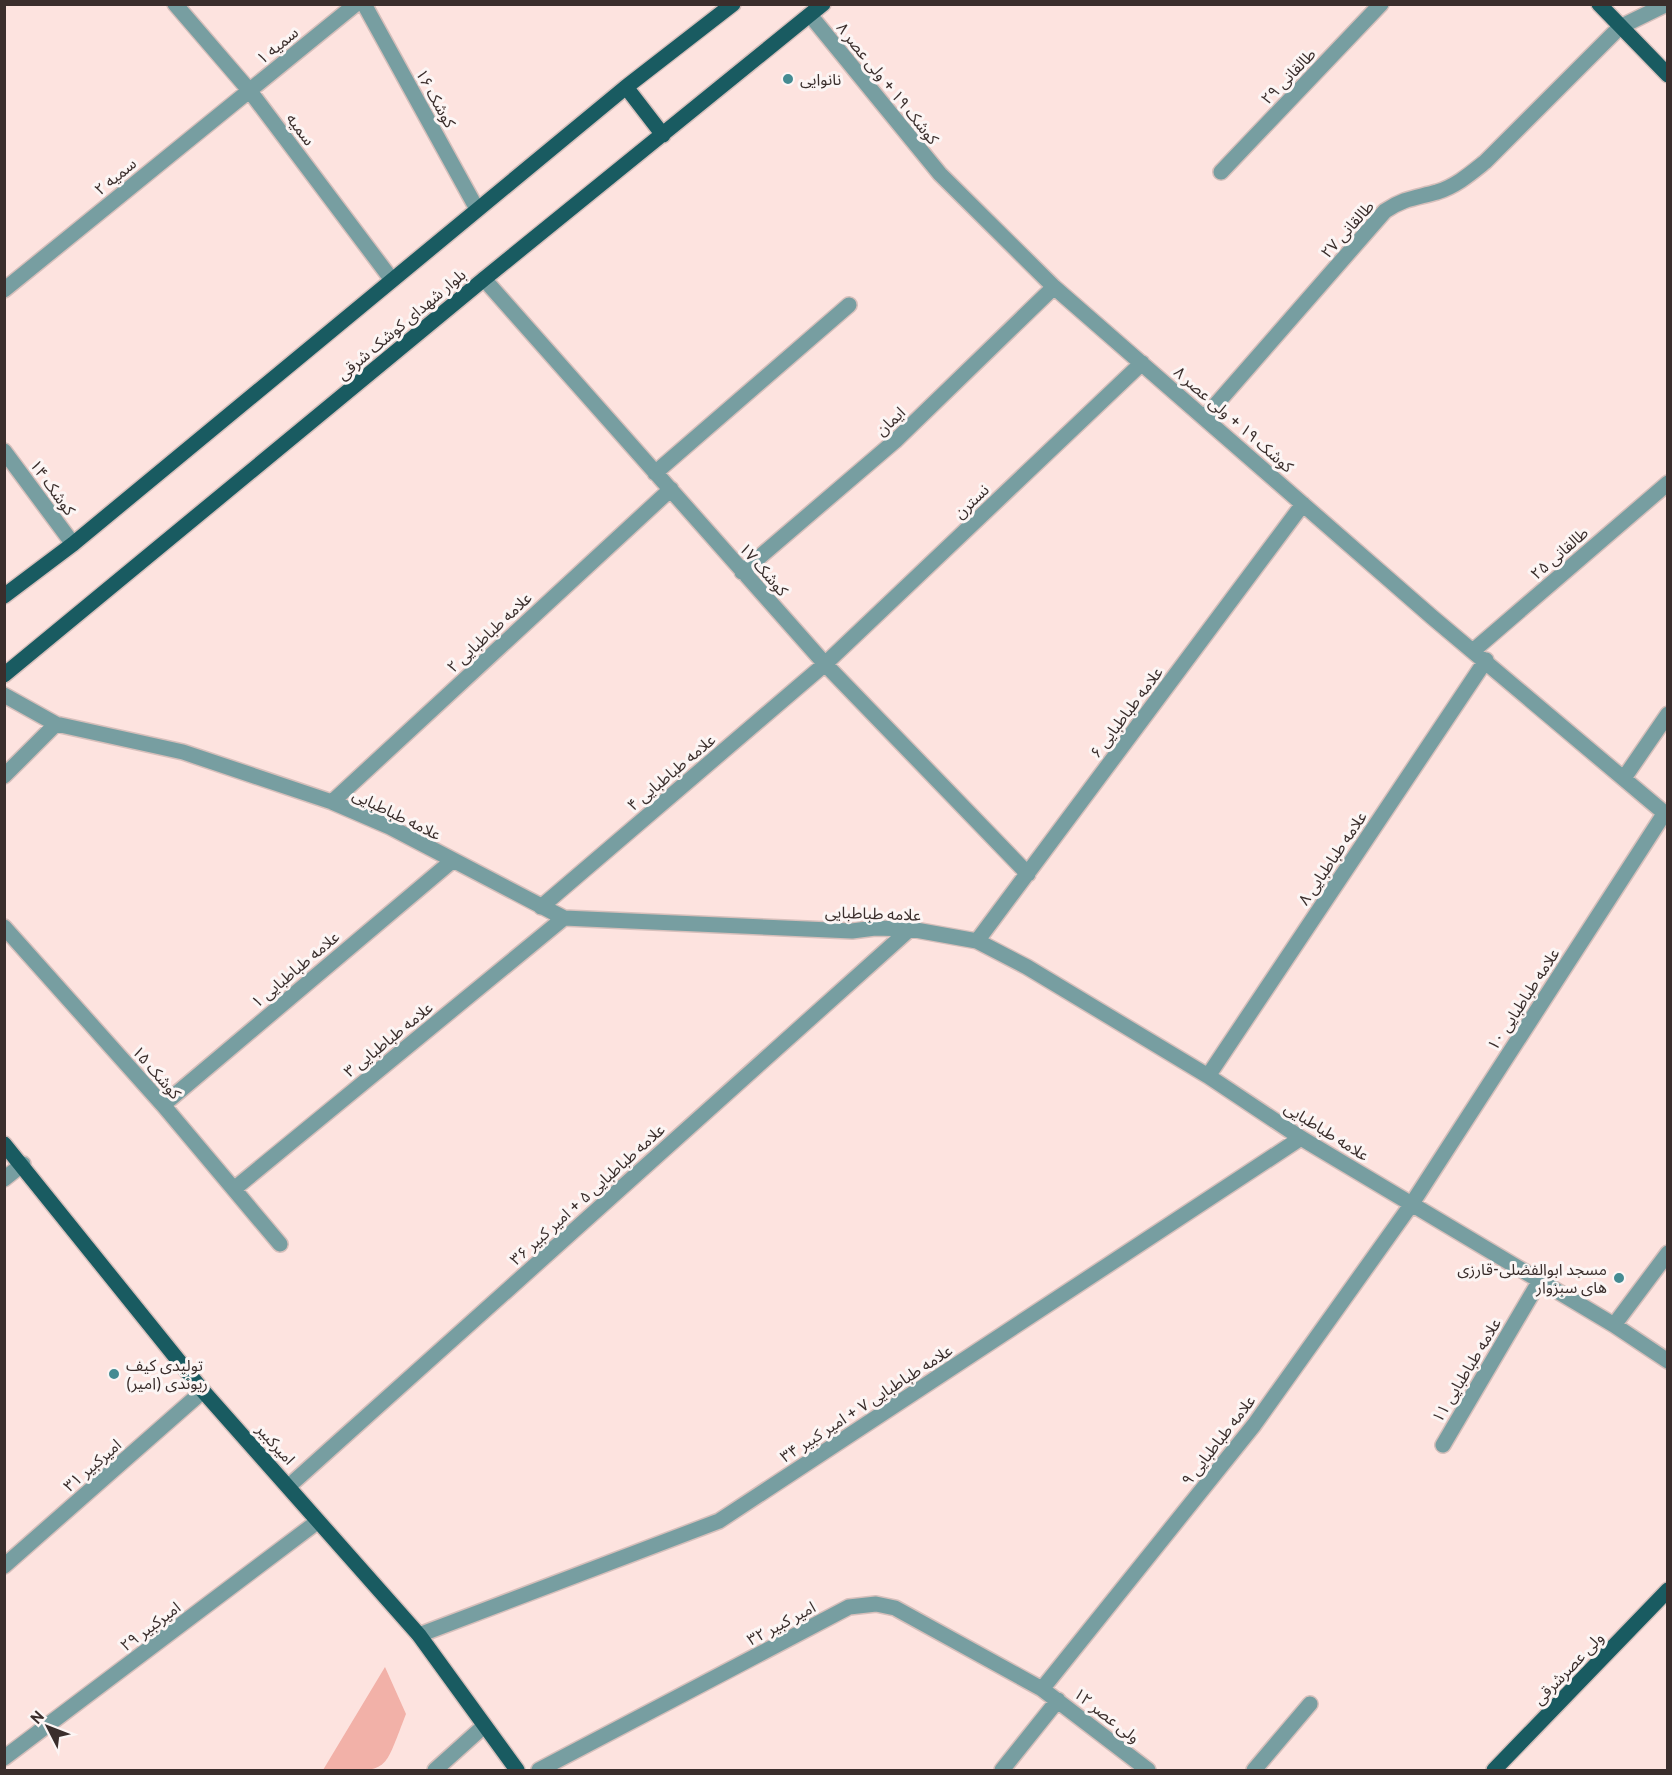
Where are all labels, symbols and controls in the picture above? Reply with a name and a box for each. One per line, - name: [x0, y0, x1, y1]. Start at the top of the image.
- street label: کوشک ۱۹ + ولی عصر ۸: [831, 19, 942, 150]
- street label: سمیه ۱: [253, 24, 303, 70]
- street label: طالقانی ۲۹: [1258, 45, 1321, 110]
- street label: کوشک ۱۶: [410, 66, 459, 132]
- place label: نانوایی: [800, 71, 841, 91]
- marker: نانوایی: [781, 72, 795, 86]
- street label: سمیه: [281, 110, 318, 150]
- street label: سمیه ۲: [91, 155, 141, 201]
- street label: طالقانی ۲۷: [1318, 197, 1380, 263]
- street label: بلوار شهدای کوشک شرقی: [334, 266, 471, 385]
- street label: کوشک ۱۹ + ولی عصر ۸: [1169, 363, 1297, 478]
- street label: ایمان: [872, 404, 910, 441]
- street label: کوشک ۱۴: [24, 456, 79, 520]
- street label: نسترن: [951, 481, 994, 524]
- street label: طالقانی ۲۵: [1527, 524, 1594, 585]
- street label: کوشک ۱۷: [734, 539, 791, 601]
- street label: علامه طباطبایی ۲: [444, 589, 537, 678]
- street label: علامه طباطبایی ۶: [1087, 664, 1168, 763]
- street label: علامه طباطبایی ۴: [624, 731, 720, 816]
- street label: علامه طباطبایی: [349, 786, 444, 846]
- street label: علامه طباطبایی ۸: [1295, 808, 1372, 910]
- street label: علامه طباطبایی: [825, 903, 921, 927]
- street label: علامه طباطبایی ۱: [248, 928, 344, 1013]
- street label: علامه طباطبایی ۱۰: [1484, 945, 1565, 1055]
- street label: علامه طباطبایی ۳: [341, 998, 438, 1083]
- street label: کوشک ۱۵: [127, 1042, 184, 1104]
- street label: علامه طباطبایی: [1280, 1099, 1372, 1167]
- street label: علامه طباطبایی ۵ + امیر کبیر ۳۶: [507, 1121, 670, 1270]
- place label: مسجد ابوالفضلی-قارزی های سبزوار: [1457, 1261, 1607, 1299]
- marker: مسجد ابوالفضلی-قارزی های سبزوار: [1612, 1271, 1626, 1285]
- street label: علامه طباطبایی ۱۱: [1429, 1315, 1507, 1427]
- street label: علامه طباطبایی ۷ + امیر کبیر ۳۴: [777, 1341, 957, 1468]
- place label: تولیدی کیف ریوندی (امیر): [126, 1357, 208, 1395]
- marker: تولیدی کیف ریوندی (امیر): [107, 1367, 121, 1381]
- street label: علامه طباطبایی ۹: [1178, 1392, 1261, 1490]
- street label: امیرکبیر: [250, 1420, 298, 1470]
- street label: امیرکبیر ۳۱: [60, 1436, 126, 1497]
- street label: امیرکبیر ۲۹: [117, 1598, 185, 1657]
- street label: امیر کبیر ۳۲: [744, 1598, 820, 1651]
- street label: ولی عصرشرقی: [1530, 1629, 1609, 1710]
- street label: ولی عصر ۱۲: [1069, 1685, 1143, 1749]
- north arrow: [18, 1697, 78, 1757]
- text: N: [27, 1707, 50, 1729]

